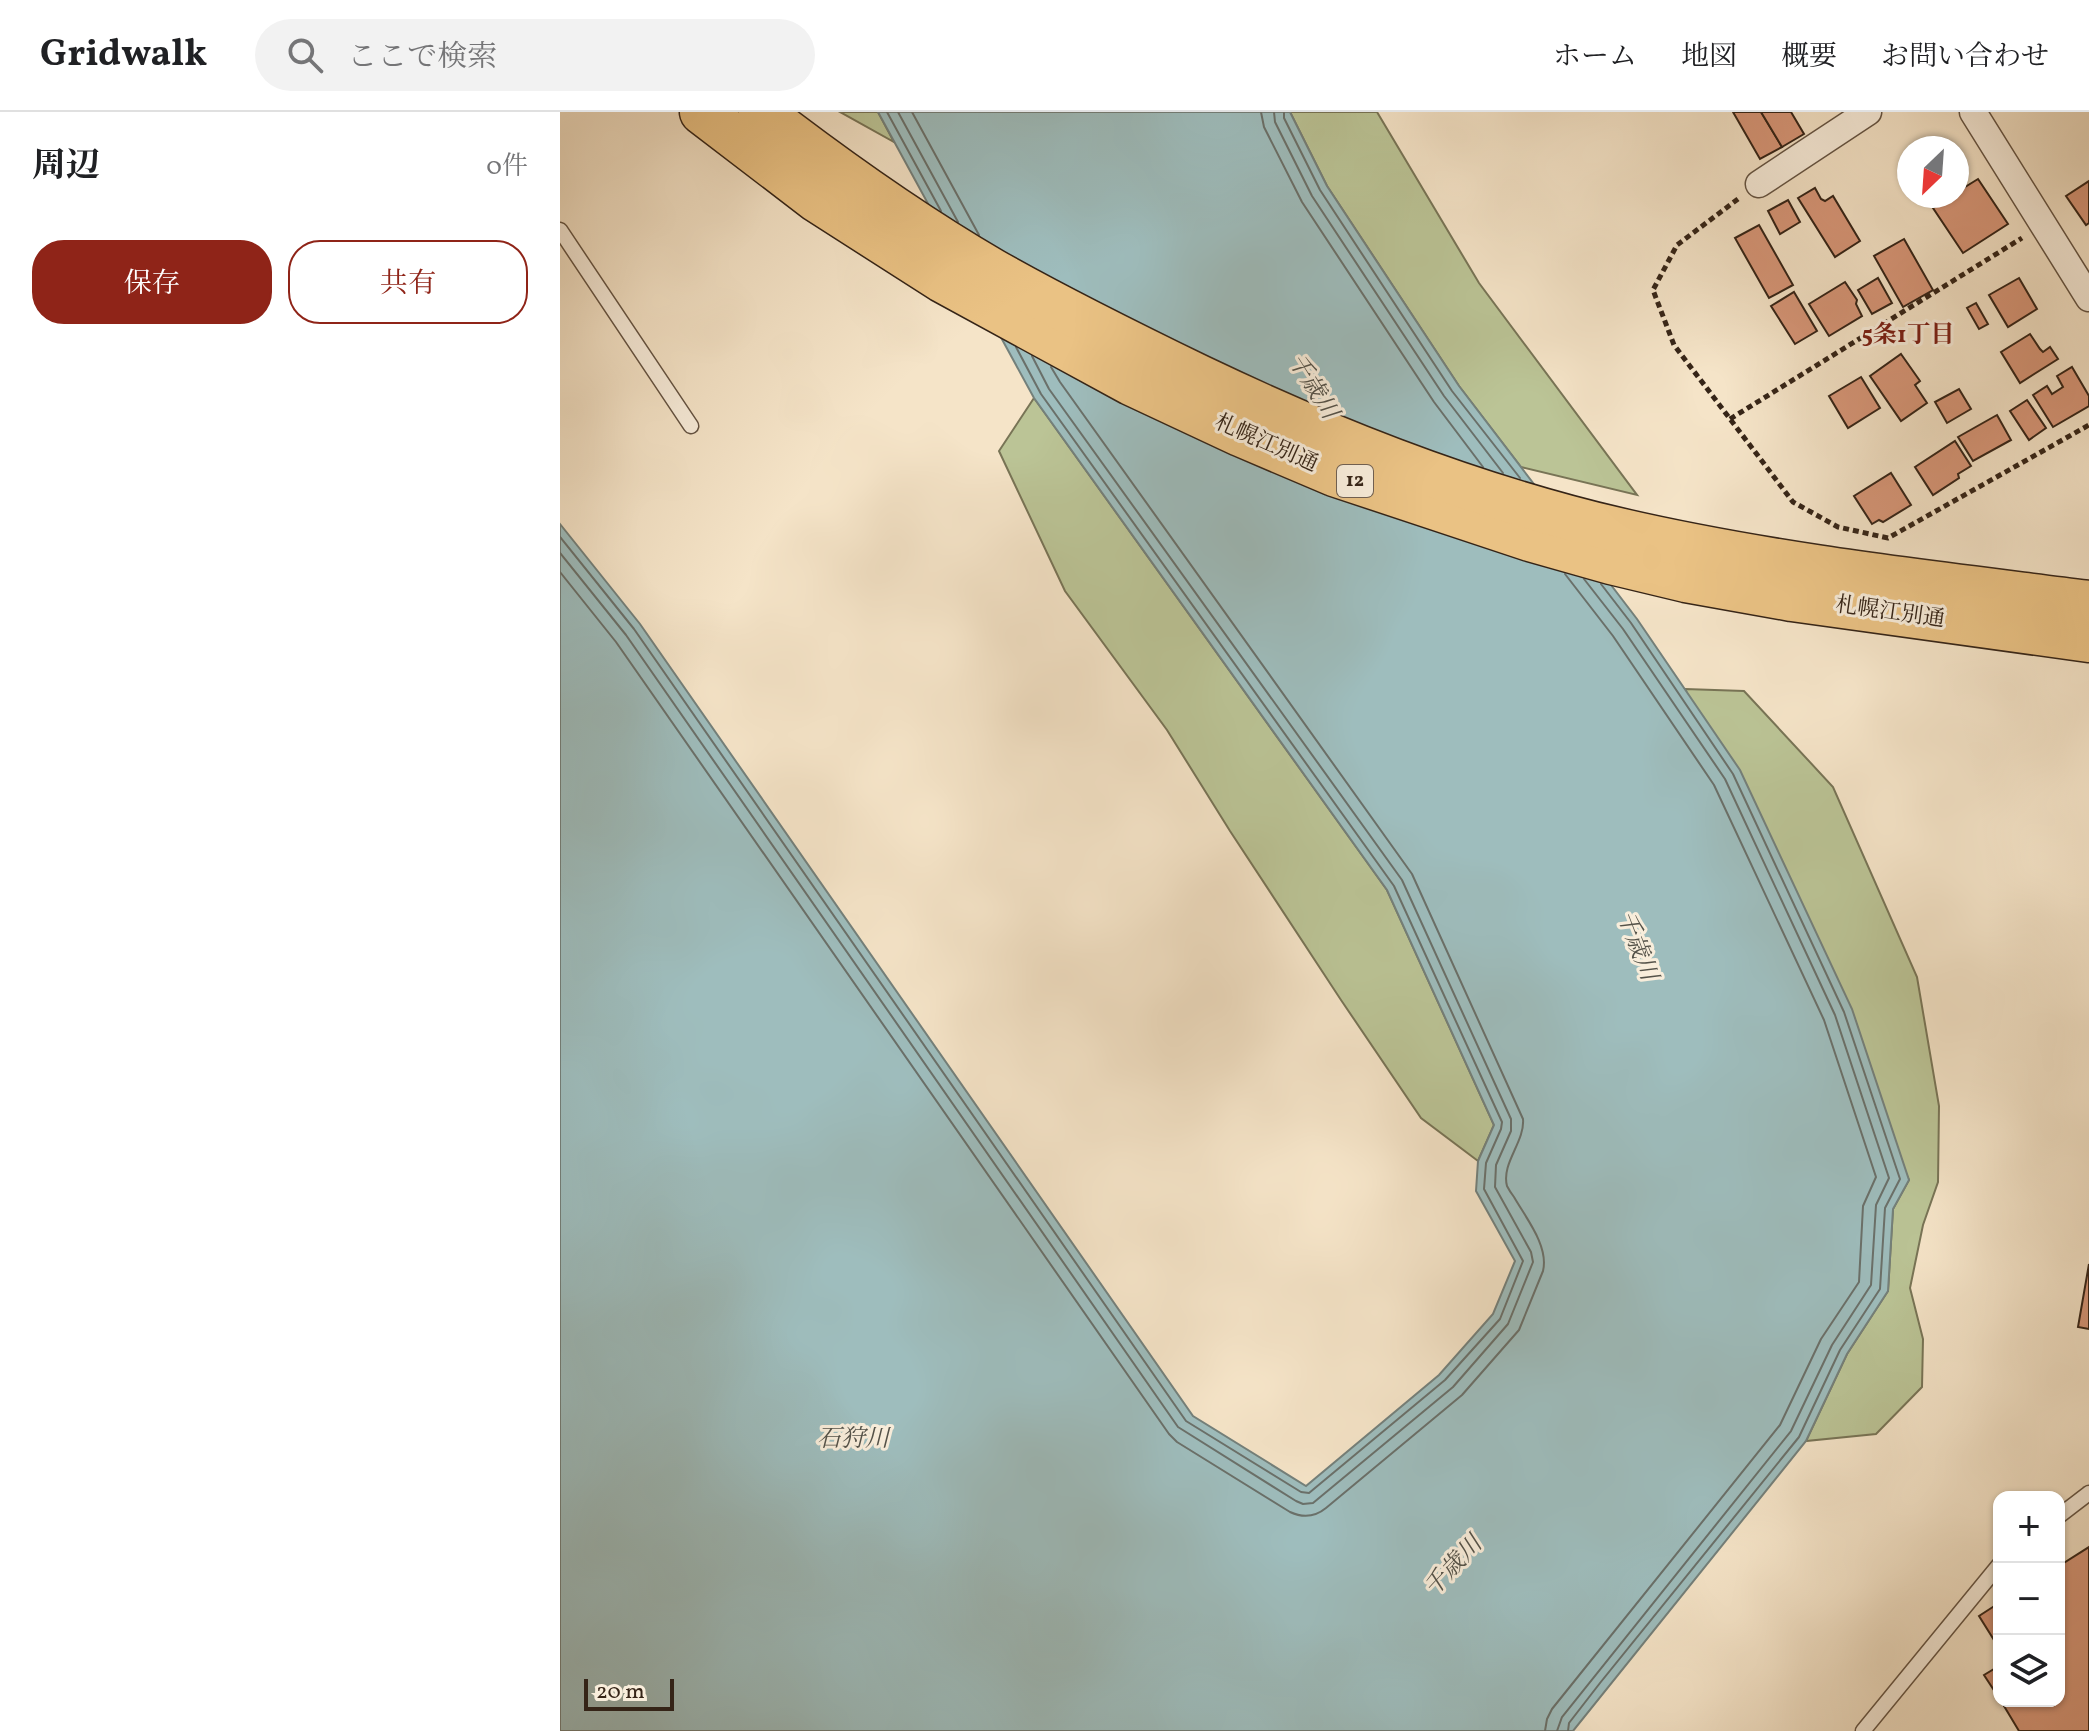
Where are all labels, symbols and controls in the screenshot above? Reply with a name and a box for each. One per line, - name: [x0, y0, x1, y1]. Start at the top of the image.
- search box: [255, 19, 815, 91]
- text: Gridwalk: [40, 29, 207, 82]
- icon: search: [283, 33, 327, 77]
- text: ここで検索: [347, 37, 497, 79]
- text: ホーム: [1553, 38, 1637, 77]
- text: 地図: [1681, 38, 1737, 77]
- text: 概要: [1781, 38, 1837, 77]
- text: お問い合わせ: [1881, 38, 2049, 77]
- north arrow: [1897, 136, 1969, 208]
- text: 周辺: [32, 144, 100, 191]
- text: 0件: [486, 149, 528, 185]
- button: 保存: [32, 240, 272, 324]
- button: 共有: [288, 240, 528, 324]
- district label: 5条1丁目: [1861, 319, 1955, 353]
- water label: 千歳川: [1279, 347, 1347, 429]
- street label: 札幌江別通: [1209, 407, 1323, 481]
- road number: 12: [1337, 465, 1373, 497]
- street label: 札幌江別通: [1833, 590, 1947, 636]
- water label: 千歳川: [1607, 906, 1666, 989]
- water label: 石狩川: [817, 1423, 892, 1457]
- map controls: [1993, 1491, 2065, 1707]
- button: +: [1993, 1491, 2065, 1563]
- water label: 千歳川: [1417, 1527, 1493, 1605]
- button: −: [1993, 1563, 2065, 1635]
- button: layers: [1993, 1635, 2065, 1707]
- scale bar: [584, 1675, 674, 1711]
- text: 20 m: [596, 1677, 645, 1708]

